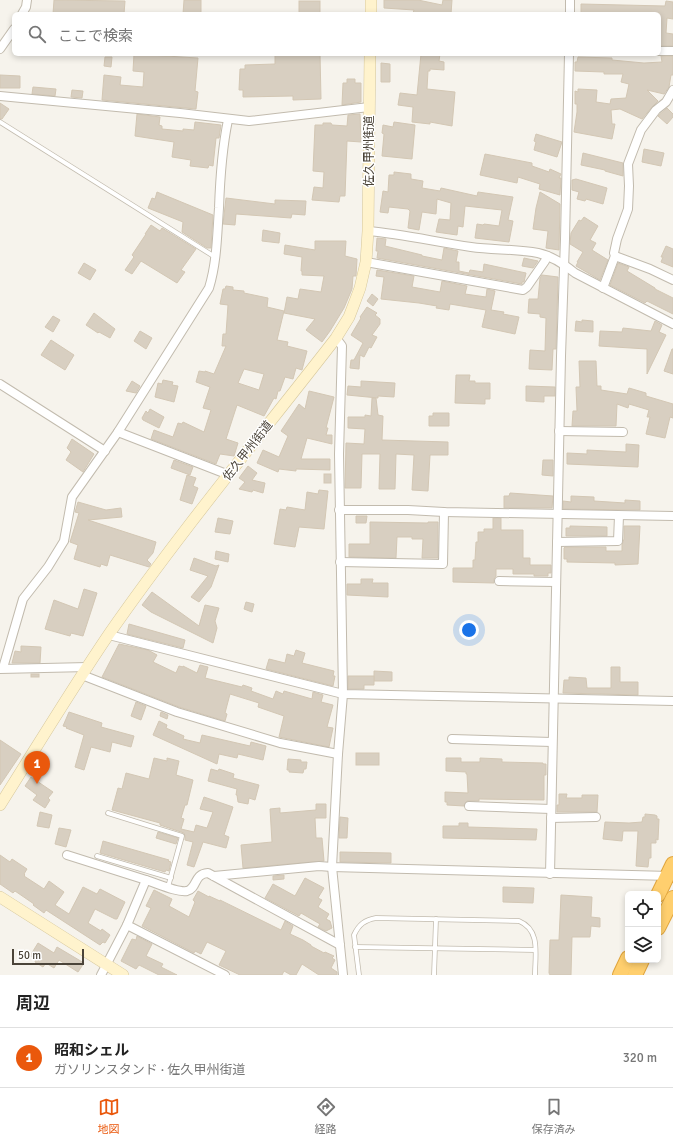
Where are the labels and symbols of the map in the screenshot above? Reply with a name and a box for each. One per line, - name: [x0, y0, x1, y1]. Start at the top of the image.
- street label: 佐久甲州街道: [362, 115, 377, 187]
- street label: 佐久甲州街道: [220, 418, 276, 484]
- your location: [459, 620, 479, 640]
- pin: 1: [24, 751, 50, 784]
- scale bar: [12, 947, 84, 966]

